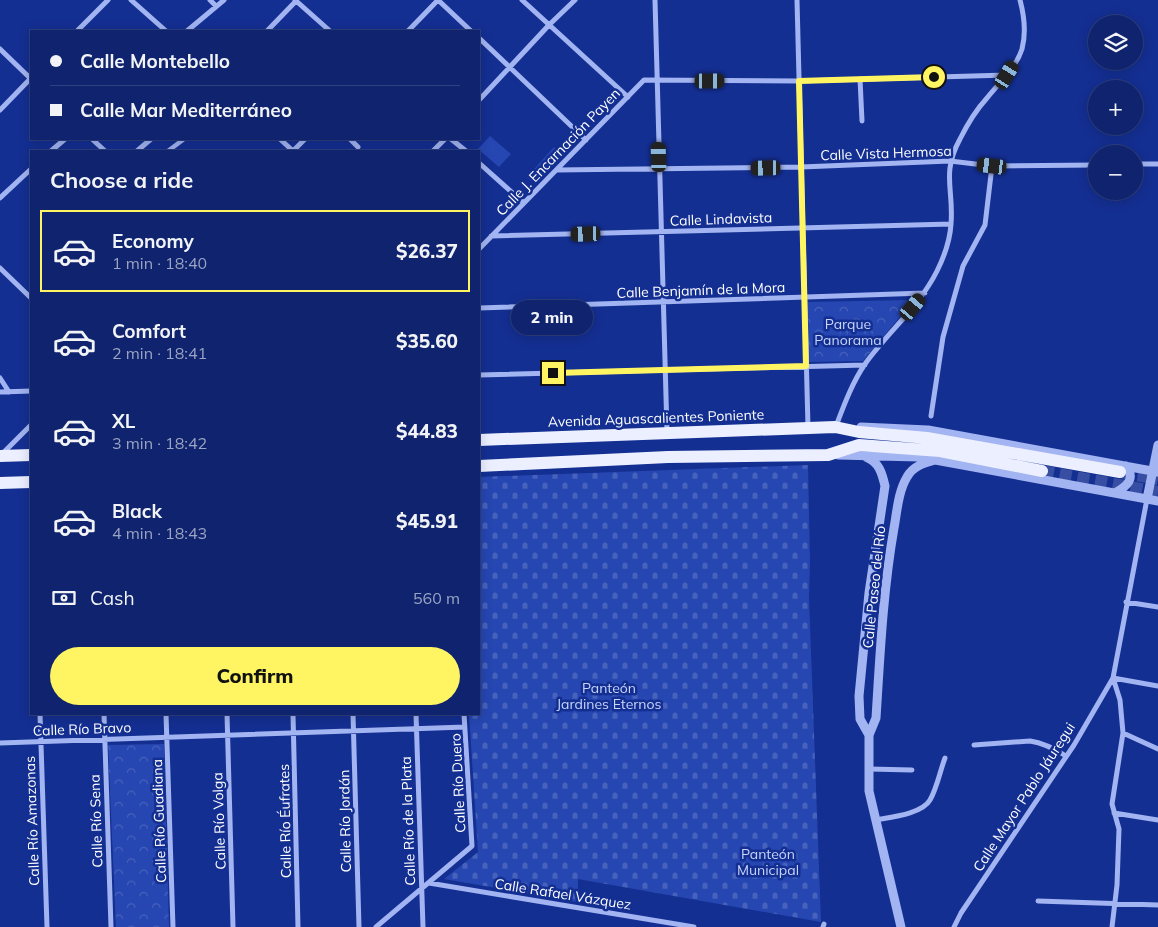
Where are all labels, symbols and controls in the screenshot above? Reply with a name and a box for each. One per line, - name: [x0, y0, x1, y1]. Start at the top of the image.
- map controls: [1088, 15, 1143, 200]
- button: layers: [1088, 15, 1143, 70]
- text: Calle Montebello: [80, 49, 230, 73]
- car: [992, 58, 1021, 92]
- route start: [923, 66, 945, 88]
- car: [695, 74, 725, 89]
- button: +: [1088, 80, 1143, 135]
- street label: Calle J. Encarnación Payen: [492, 84, 624, 220]
- text: Calle Mar Mediterráneo: [80, 98, 292, 122]
- car: [650, 142, 667, 172]
- street label: Calle Vista Hermosa: [820, 142, 952, 164]
- button: −: [1088, 145, 1143, 200]
- car: [976, 157, 1007, 175]
- car: [750, 160, 781, 176]
- text: Choose a ride: [50, 166, 193, 194]
- street label: Calle Lindavista: [669, 208, 773, 230]
- car: [570, 226, 601, 242]
- icon: car: [52, 229, 97, 274]
- text: Economy: [112, 229, 194, 253]
- text: $26.37: [396, 239, 458, 263]
- text: 1 min · 18:40: [112, 253, 207, 273]
- street label: Calle Benjamín de la Mora: [616, 278, 786, 302]
- car: [897, 291, 928, 323]
- callout: 2 min: [512, 300, 594, 336]
- text: 2 min: [531, 307, 573, 327]
- park label: Parque Panorama: [814, 315, 882, 349]
- icon: car: [52, 319, 97, 364]
- text: Comfort: [112, 319, 186, 343]
- text: $35.60: [396, 329, 458, 353]
- text: 2 min · 18:41: [112, 343, 207, 363]
- route end: [542, 362, 564, 384]
- street label: Avenida Aguascalientes Poniente: [548, 405, 764, 431]
- icon: car: [52, 409, 97, 454]
- text: XL: [112, 409, 135, 433]
- text: $44.83: [396, 419, 458, 443]
- text: 3 min · 18:42: [112, 433, 207, 453]
- icon: car: [52, 499, 97, 544]
- text: Black: [112, 499, 162, 523]
- text: $45.91: [396, 509, 458, 533]
- text: 4 min · 18:43: [112, 523, 207, 543]
- street label: Calle Paseo del Río: [859, 525, 889, 649]
- icon: cash: [50, 584, 78, 612]
- text: Cash: [90, 586, 135, 610]
- text: 560 m: [413, 588, 460, 608]
- button: Confirm: [50, 647, 460, 705]
- park label: Panteón Jardines Eternos: [557, 679, 662, 713]
- street label: Calle Río Bravo: [32, 718, 132, 740]
- street label: Calle Mayor Pablo Jáuregui: [969, 719, 1079, 875]
- street label: Calle Río Duero: [446, 733, 470, 833]
- street label: Calle Río Amazonas: [21, 756, 43, 886]
- street label: Calle Río de la Plata: [397, 756, 419, 886]
- street label: Calle Río Guadiana: [148, 759, 170, 883]
- street label: Calle Río Éufrates: [275, 764, 295, 878]
- street label: Calle Río Jordán: [335, 769, 355, 873]
- street label: Calle Río Volga: [208, 772, 230, 870]
- street label: Calle Río Sena: [85, 774, 107, 868]
- park label: Panteón Municipal: [737, 845, 799, 879]
- street label: Calle Rafael Vázquez: [493, 874, 633, 914]

